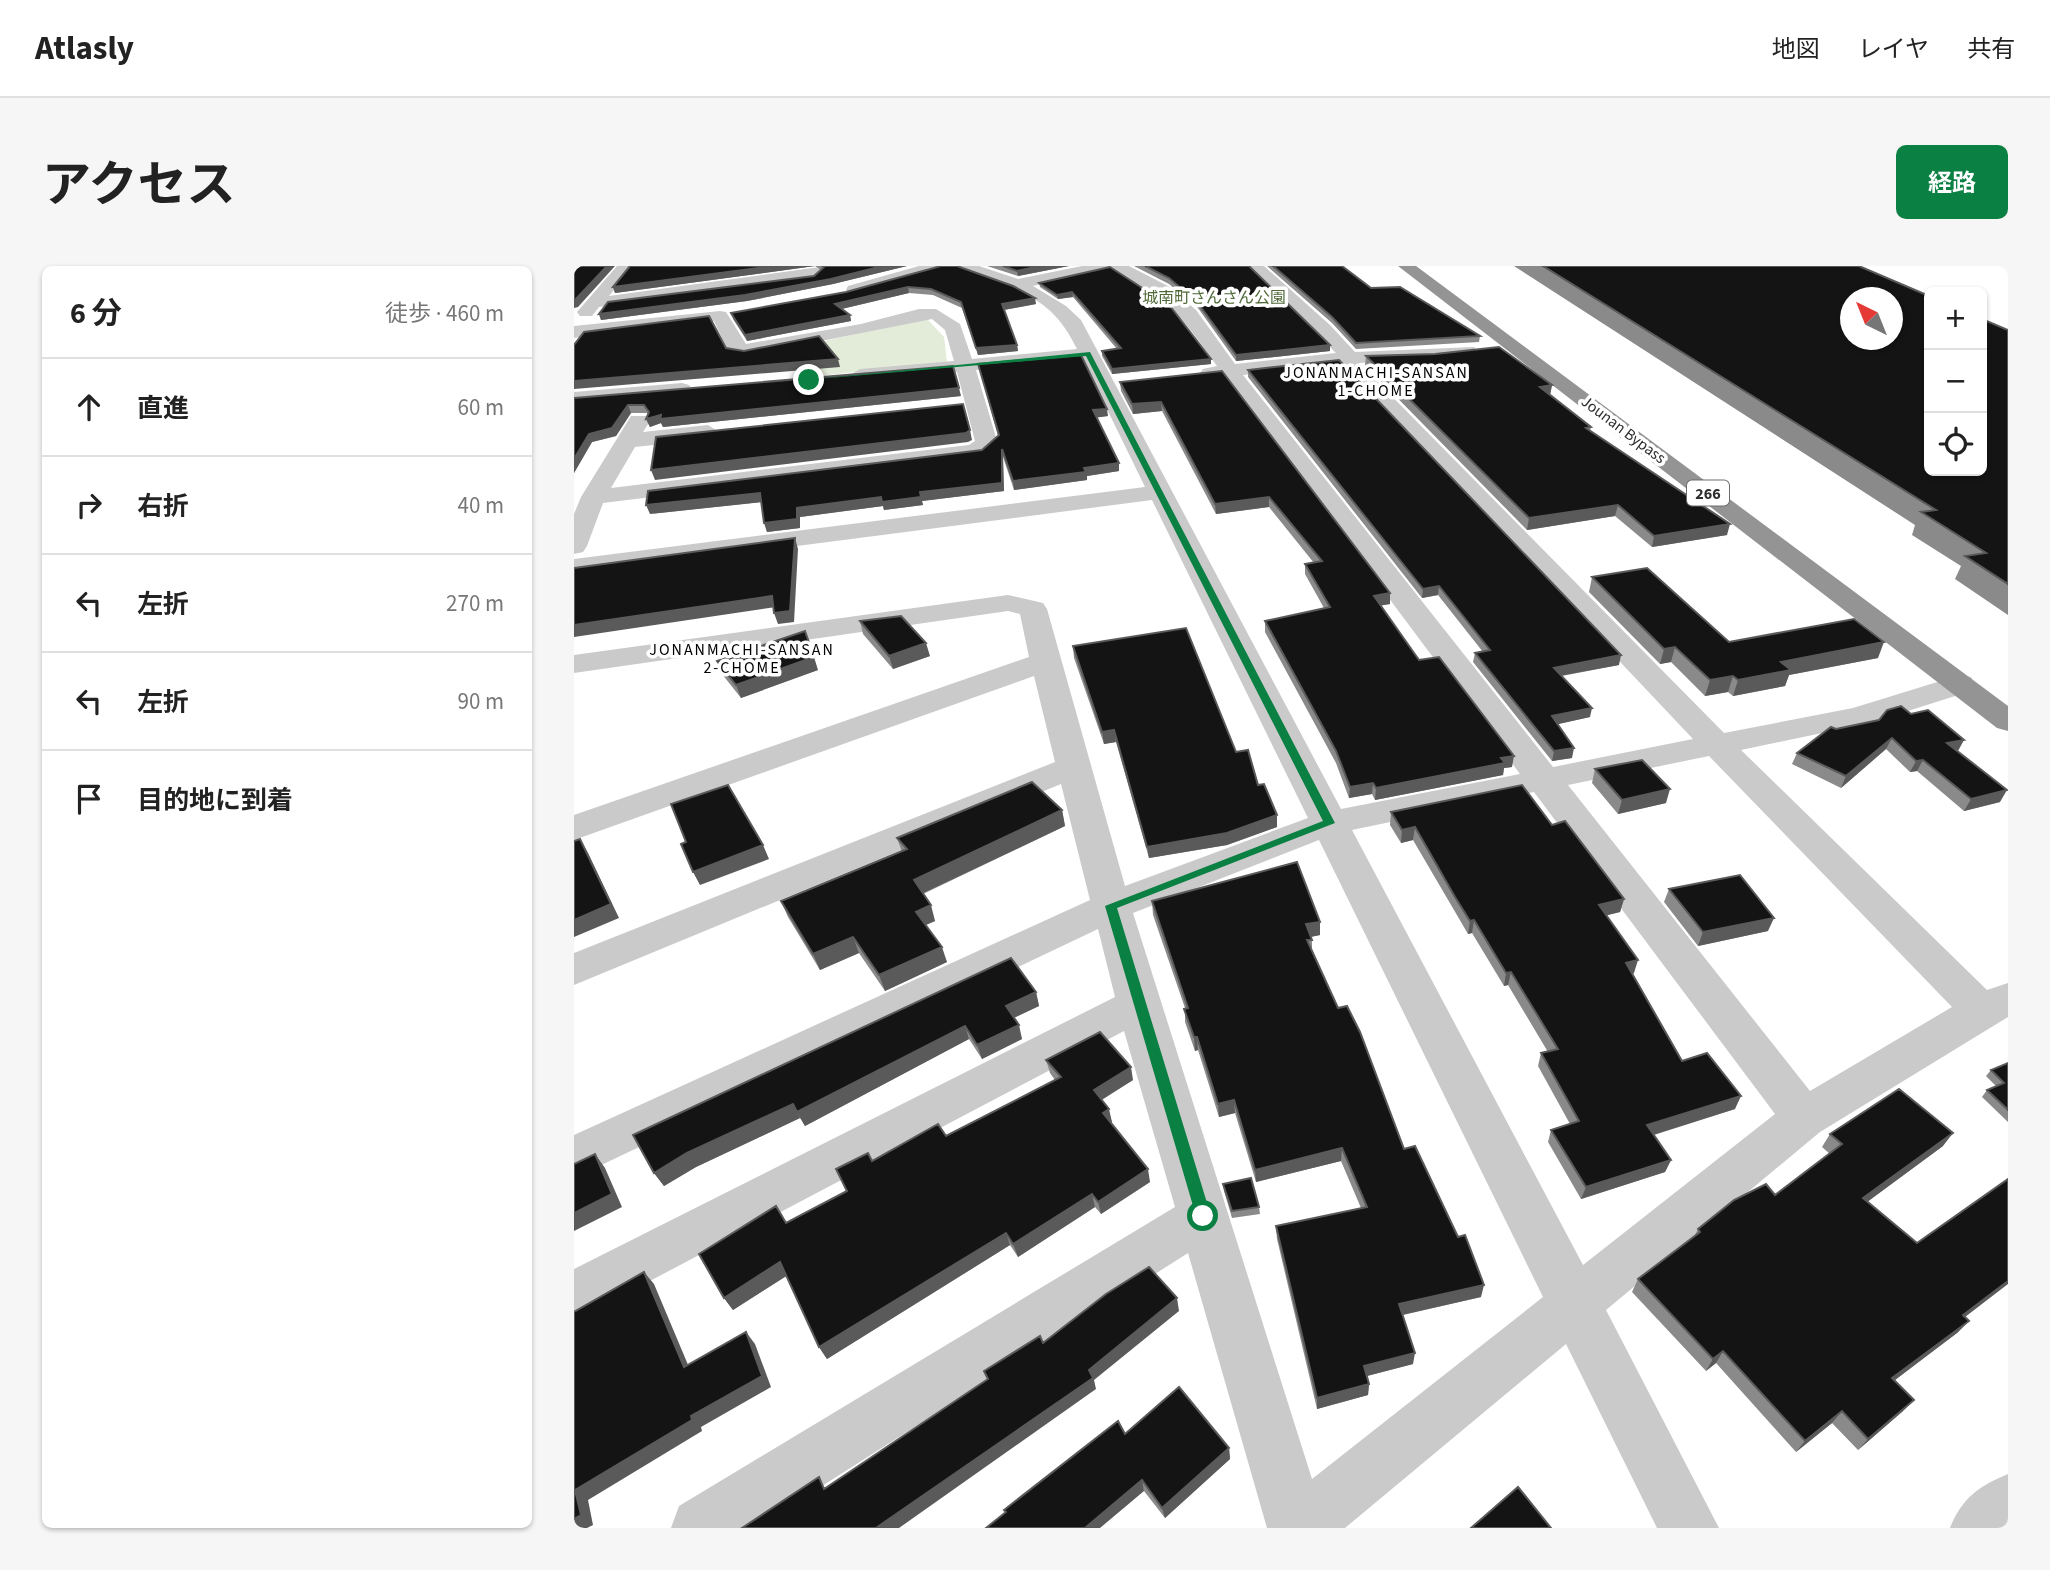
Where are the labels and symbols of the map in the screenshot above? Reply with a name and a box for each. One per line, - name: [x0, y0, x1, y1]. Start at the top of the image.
- park label: 城南町さんさん公園: [1142, 287, 1286, 309]
- north arrow: [1840, 287, 1903, 350]
- district label: JONANMACHI-SANSAN 1-CHOME: [1283, 362, 1469, 402]
- route end: [793, 364, 824, 395]
- street label: Jounan Bypass: [1577, 391, 1670, 469]
- road number: 266: [1687, 481, 1729, 506]
- district label: JONANMACHI-SANSAN 2-CHOME: [649, 639, 835, 679]
- route start: [1187, 1200, 1218, 1231]

